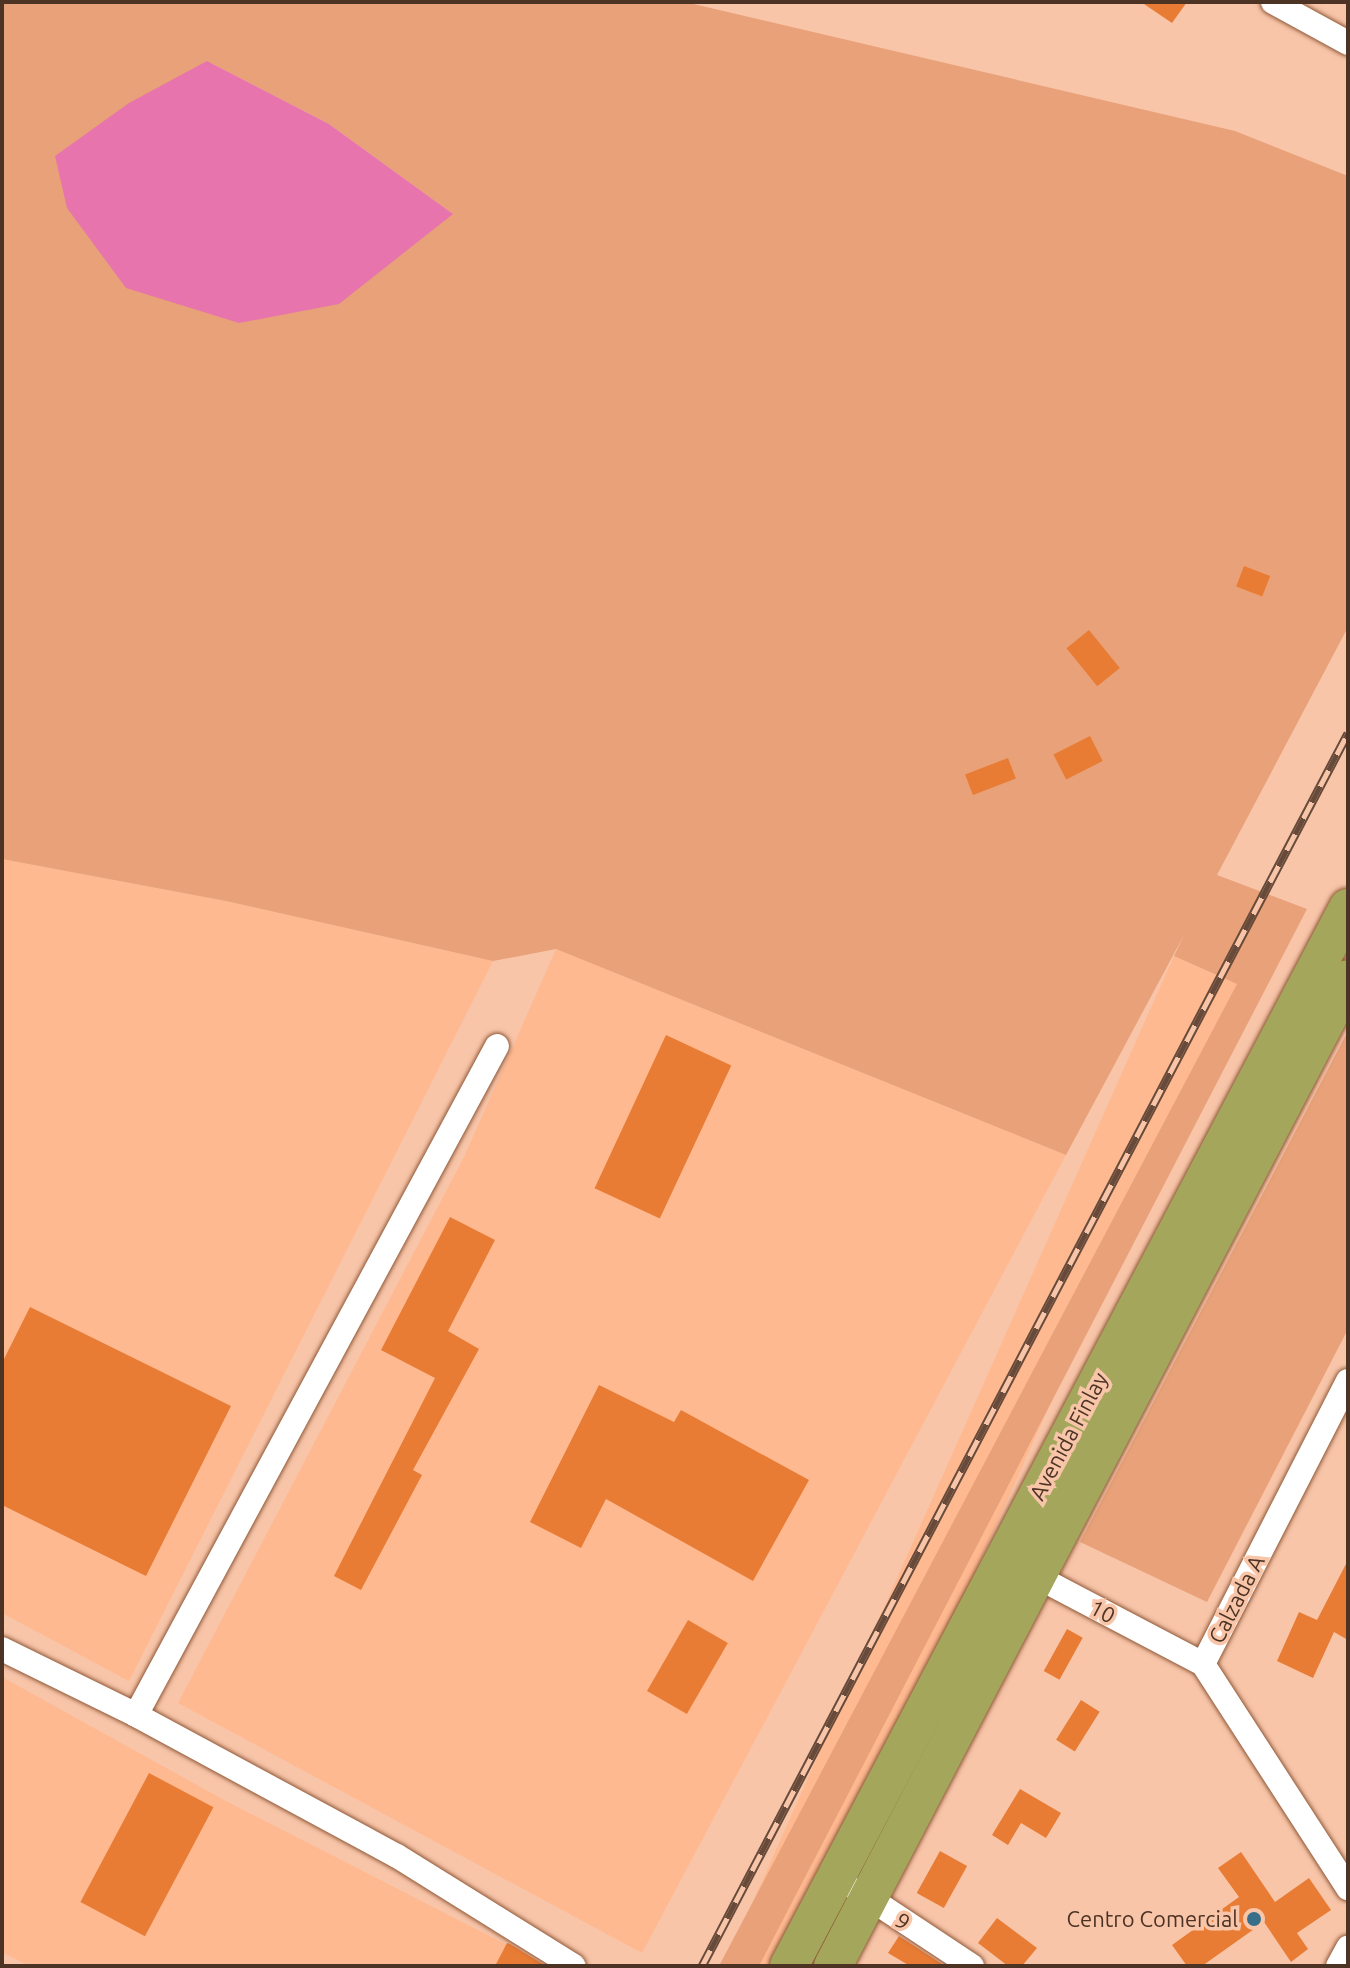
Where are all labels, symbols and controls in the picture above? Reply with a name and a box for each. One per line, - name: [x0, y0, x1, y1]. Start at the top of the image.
- street label: Avenida Finlay: [1023, 1367, 1113, 1505]
- street label: Calzada A: [1203, 1550, 1269, 1648]
- street label: 10: [1086, 1594, 1120, 1628]
- place label: Centro Comercial: [1067, 1906, 1238, 1932]
- street label: 9: [891, 1907, 915, 1935]
- marker: Centro Comercial: [1245, 1910, 1263, 1928]

